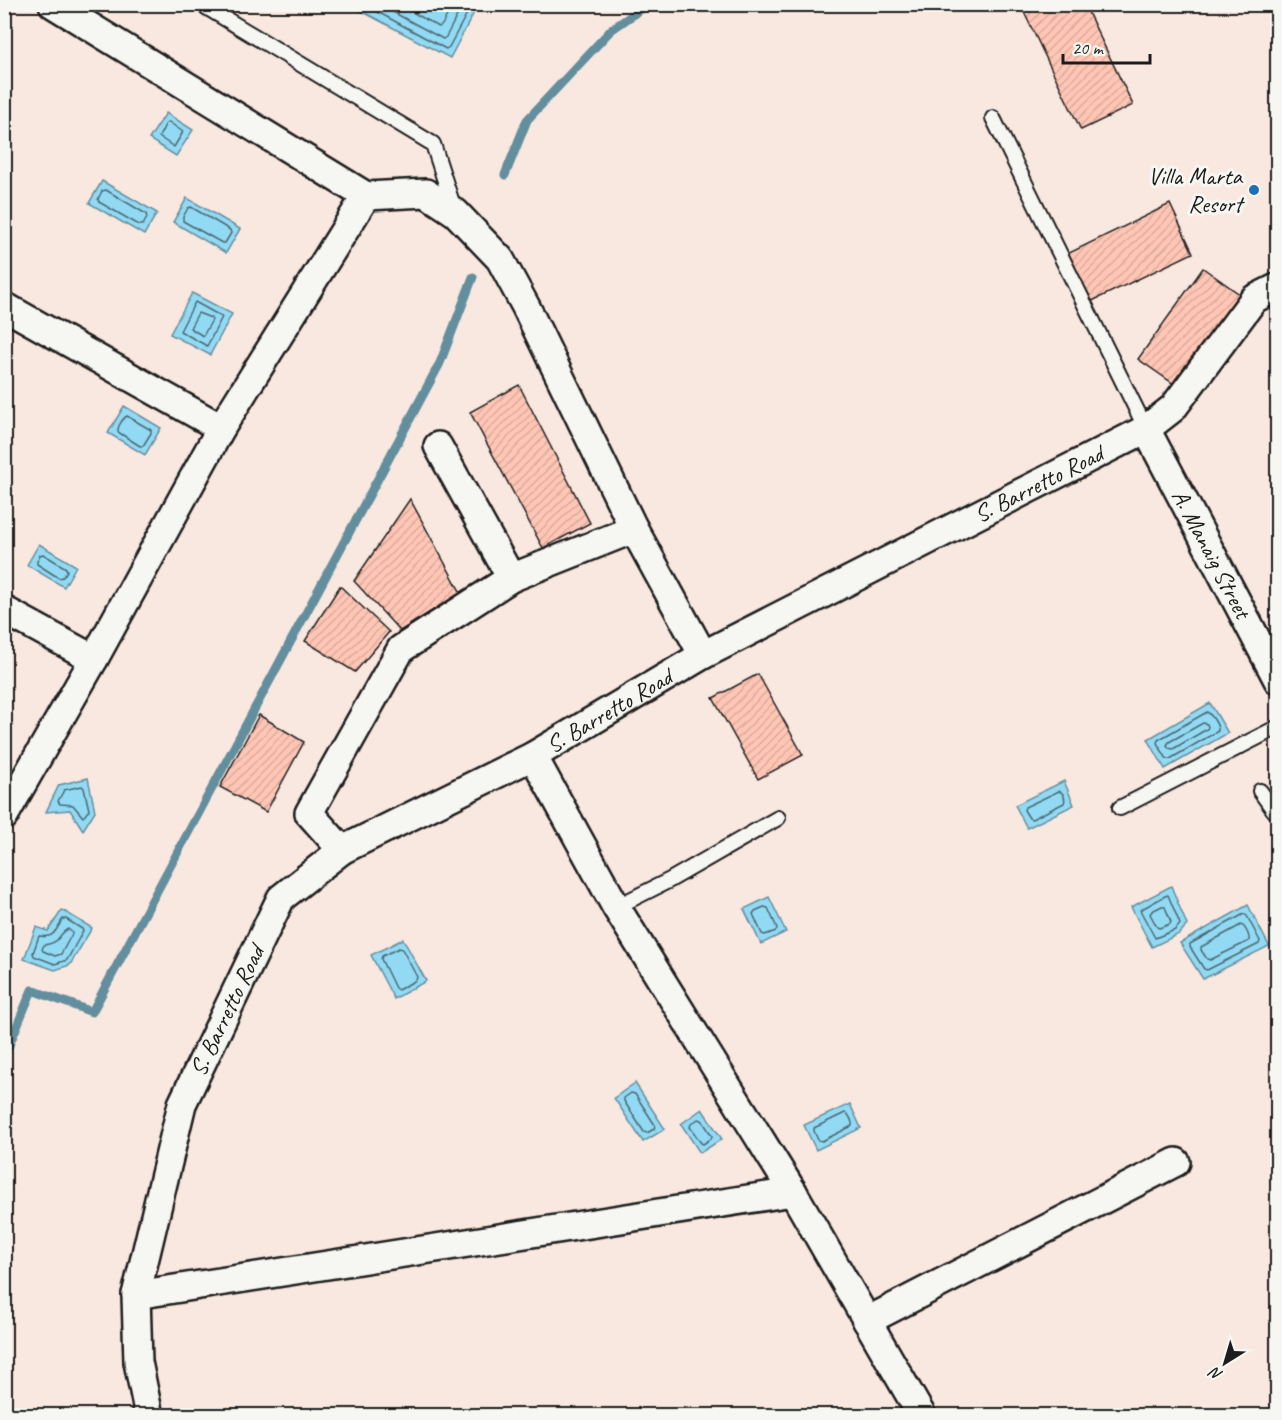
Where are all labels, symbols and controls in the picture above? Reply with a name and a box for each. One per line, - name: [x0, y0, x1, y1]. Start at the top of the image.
- scale bar: [1063, 27, 1150, 65]
- text: 20 m: [1072, 37, 1105, 59]
- place label: Villa Marta Resort: [1148, 161, 1245, 219]
- marker: Villa Marta Resort: [1247, 183, 1261, 197]
- street label: S. Barretto Road: [969, 437, 1111, 529]
- street label: A. Manaig Street: [1165, 484, 1259, 625]
- street label: S. Barretto Road: [541, 660, 680, 760]
- street label: S. Barretto Road: [183, 938, 272, 1081]
- north arrow: [1195, 1333, 1255, 1393]
- text: N: [1204, 1361, 1227, 1385]

